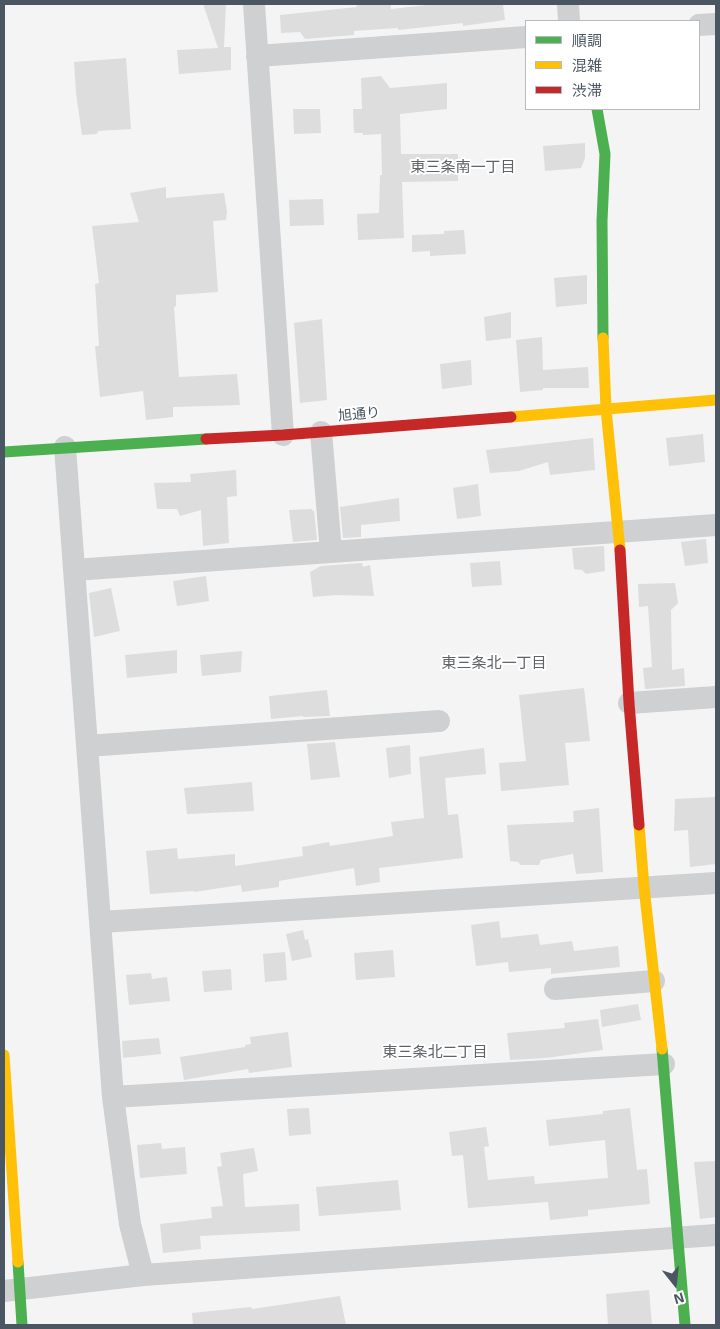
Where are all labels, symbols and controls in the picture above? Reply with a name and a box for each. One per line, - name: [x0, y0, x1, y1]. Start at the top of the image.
- legend: [525, 20, 700, 110]
- text: 順調: [572, 31, 602, 49]
- text: 混雑: [572, 56, 602, 74]
- text: 渋滞: [572, 81, 602, 99]
- district label: 東三条南一丁目: [411, 158, 515, 176]
- street label: 旭通り: [337, 404, 381, 424]
- district label: 東三条北一丁目: [442, 654, 546, 672]
- district label: 東三条北二丁目: [383, 1043, 487, 1061]
- north arrow: [650, 1259, 700, 1309]
- text: N: [672, 1289, 686, 1308]

